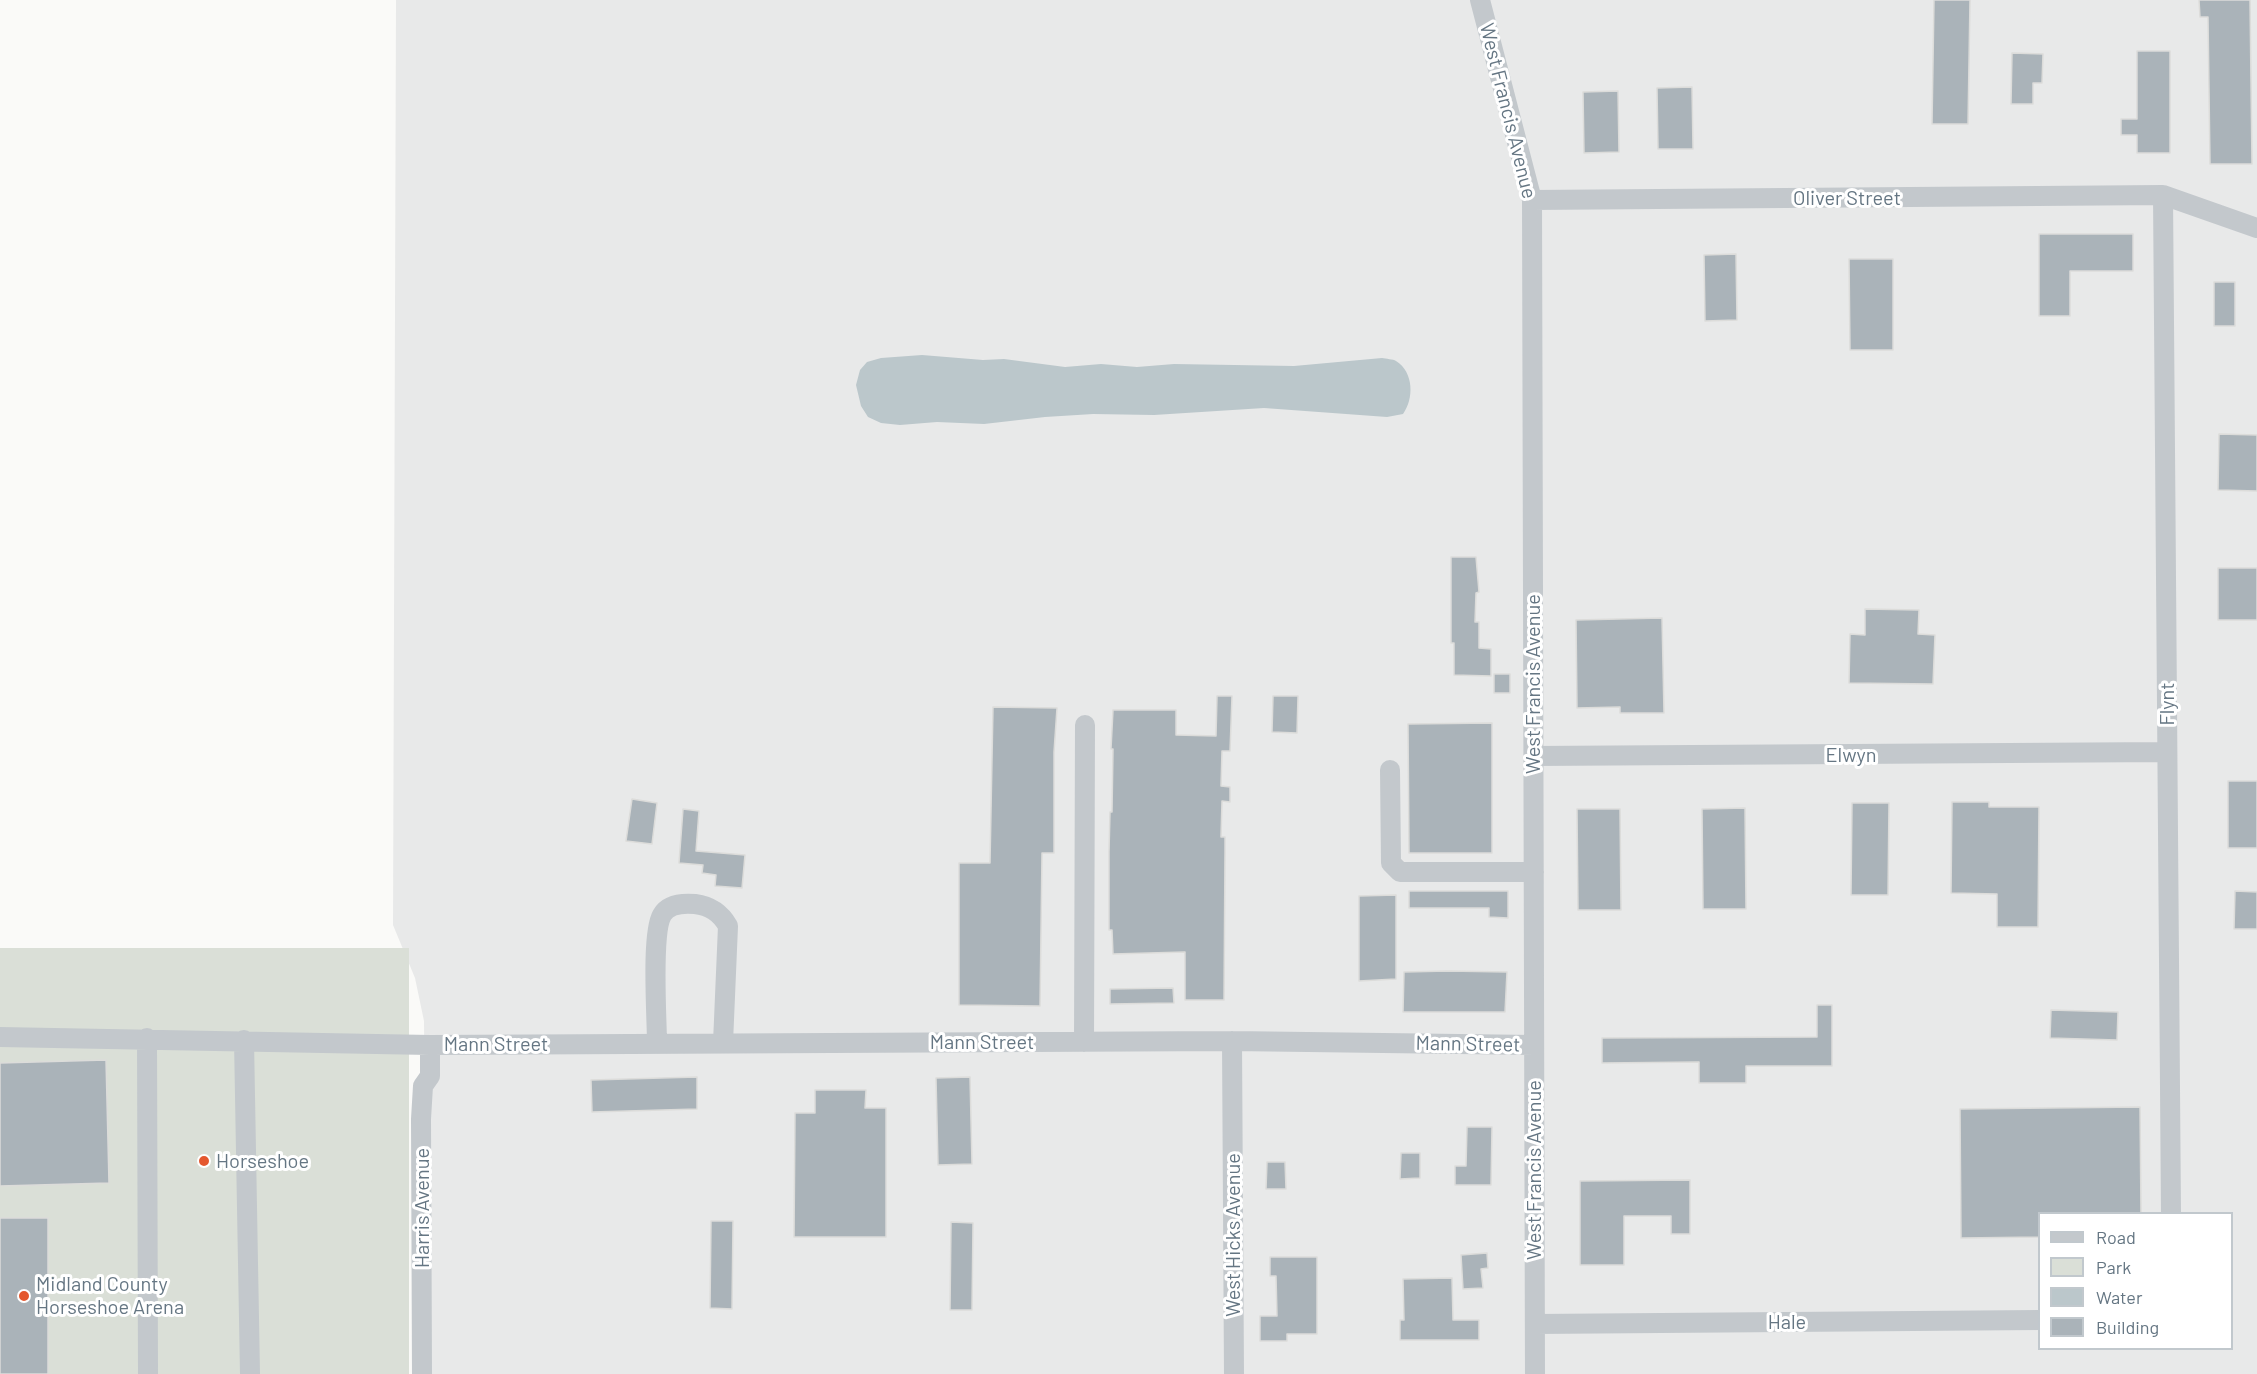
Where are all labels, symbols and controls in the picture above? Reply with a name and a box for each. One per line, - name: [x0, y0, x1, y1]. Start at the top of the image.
- street label: West Francis Avenue: [1475, 21, 1541, 201]
- street label: Oliver Street: [1793, 186, 1901, 210]
- street label: West Francis Avenue: [1521, 594, 1545, 774]
- street label: Flynt: [2155, 682, 2179, 726]
- street label: Elwyn: [1825, 743, 1877, 767]
- street label: Mann Street: [930, 1030, 1034, 1054]
- street label: Mann Street: [1415, 1031, 1521, 1057]
- street label: Mann Street: [444, 1032, 548, 1056]
- street label: West Francis Avenue: [1522, 1080, 1546, 1260]
- street label: Harris Avenue: [410, 1148, 434, 1268]
- place label: Horseshoe: [216, 1149, 309, 1173]
- street label: West Hicks Avenue: [1221, 1153, 1245, 1317]
- marker: Horseshoe: [197, 1154, 211, 1168]
- legend: [2038, 1212, 2233, 1350]
- text: Road: [2096, 1226, 2136, 1248]
- text: Park: [2096, 1256, 2131, 1278]
- place label: Midland County Horseshoe Arena: [36, 1272, 184, 1319]
- text: Water: [2096, 1286, 2143, 1308]
- marker: Midland County Horseshoe Arena: [17, 1289, 31, 1303]
- street label: Hale: [1768, 1310, 1806, 1334]
- text: Building: [2096, 1316, 2159, 1338]

